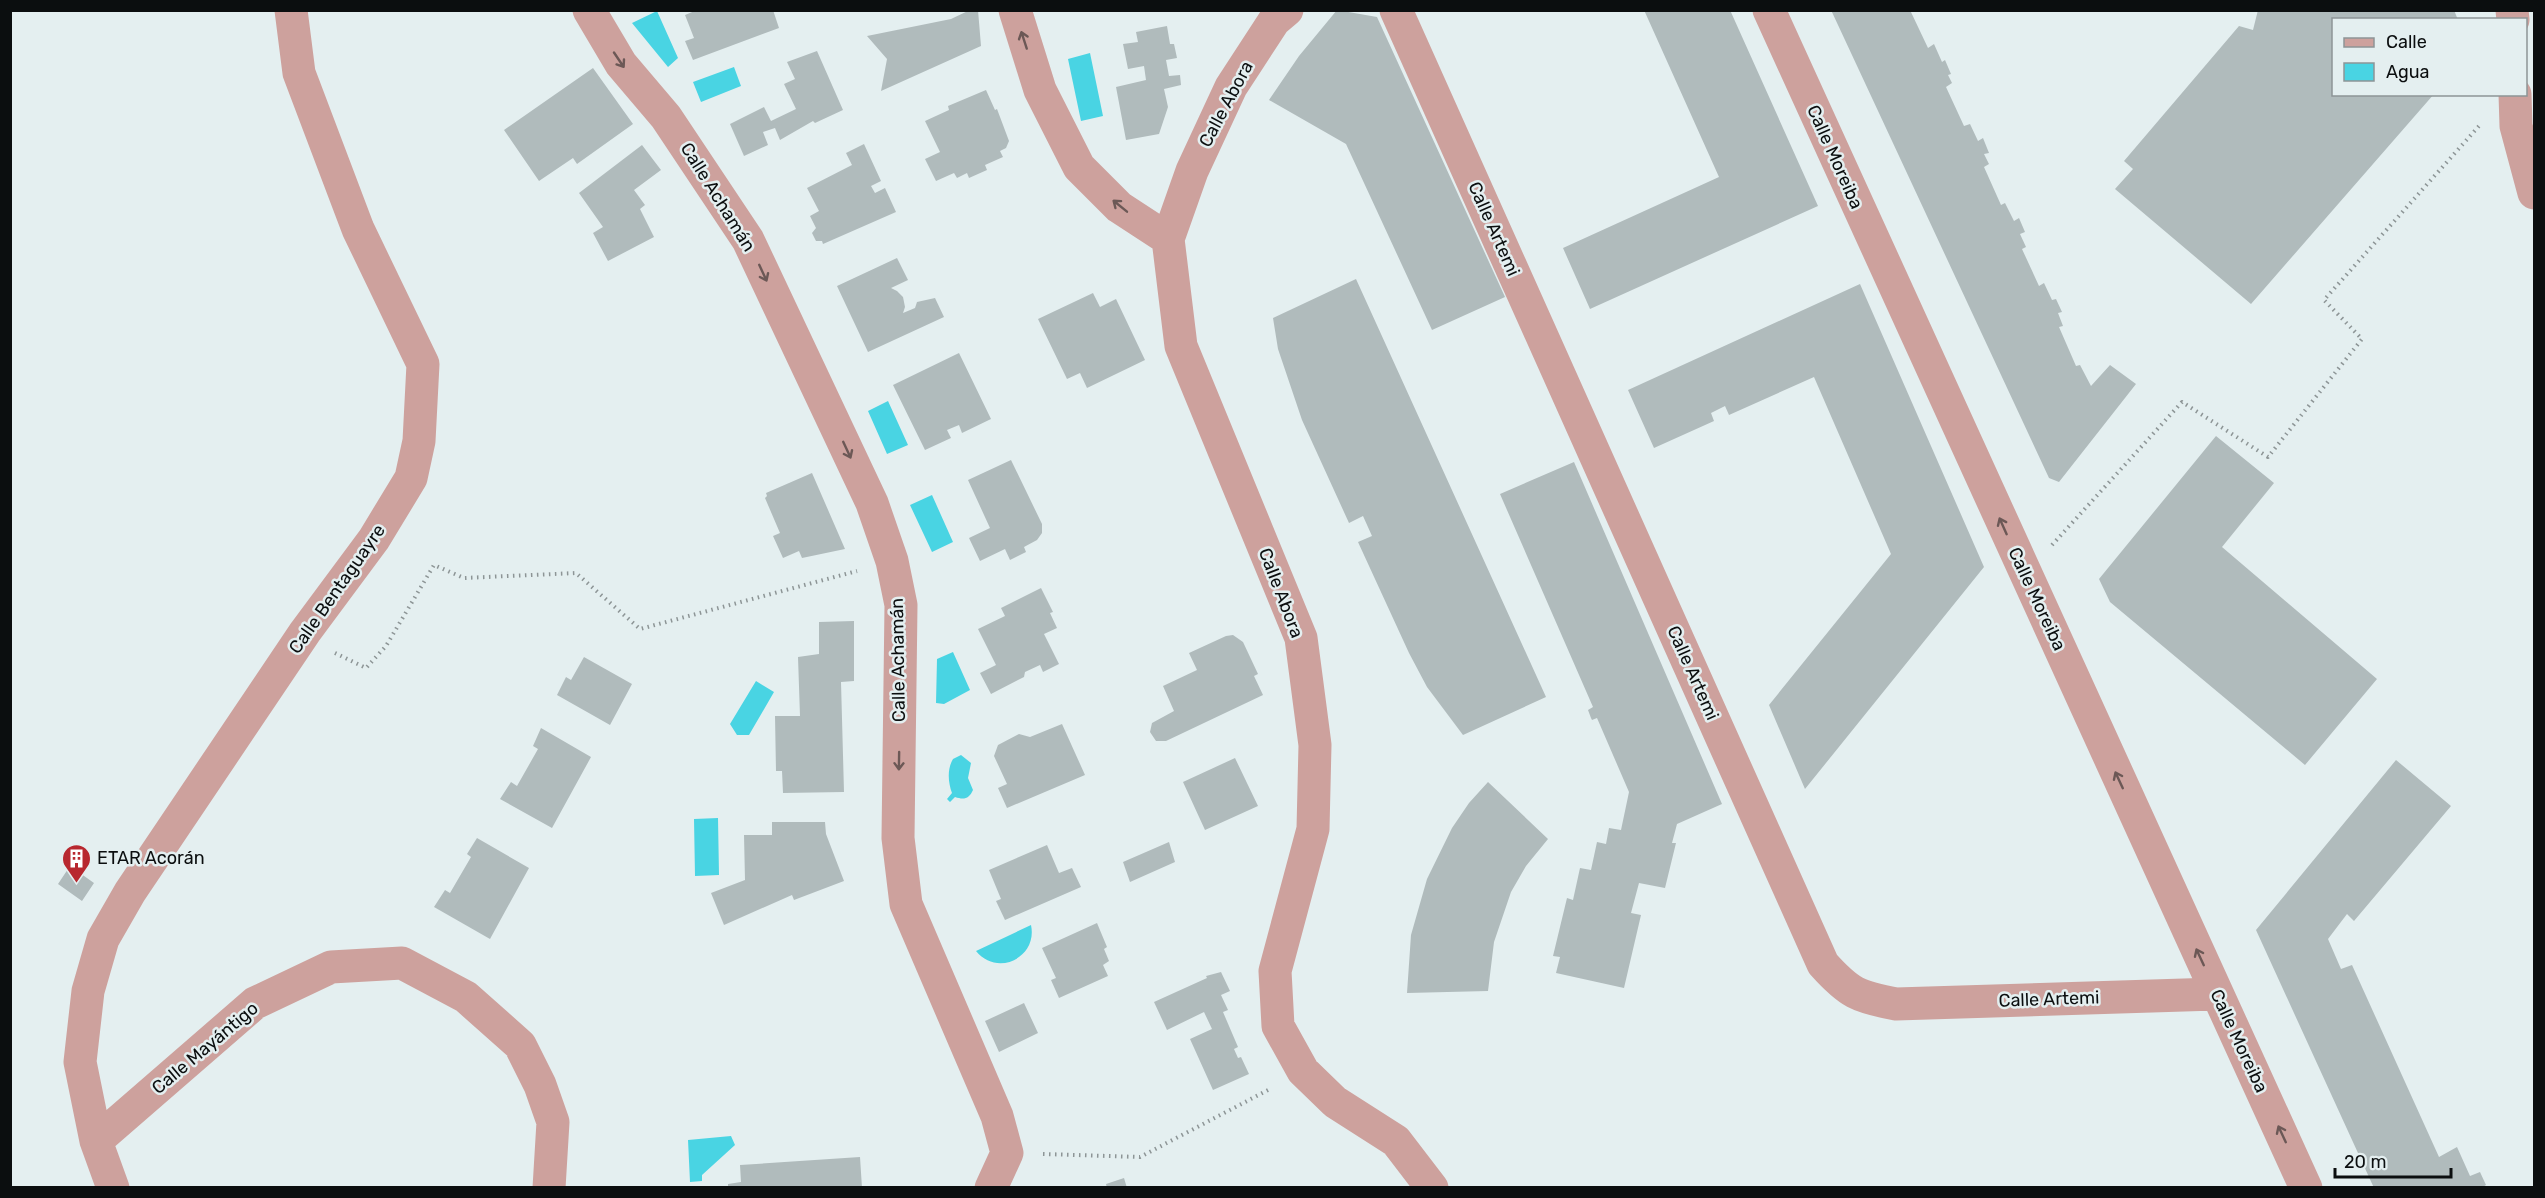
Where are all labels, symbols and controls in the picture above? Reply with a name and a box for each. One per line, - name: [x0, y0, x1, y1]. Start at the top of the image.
- legend: [2332, 18, 2527, 96]
- one-way arrow: [1018, 31, 1029, 50]
- text: Calle: [2386, 31, 2427, 53]
- one-way arrow: [613, 52, 625, 68]
- street label: Calle Abora: [1194, 57, 1258, 151]
- text: Agua: [2386, 61, 2429, 83]
- street label: Calle Moreiba: [1802, 102, 1868, 212]
- street label: Calle Achamán: [676, 138, 760, 256]
- street label: Calle Artemi: [1463, 178, 1525, 280]
- one-way arrow: [1112, 200, 1128, 213]
- one-way arrow: [758, 264, 770, 282]
- one-way arrow: [841, 440, 853, 458]
- one-way arrow: [1997, 518, 2009, 536]
- street label: Calle Bentaguayre: [284, 520, 390, 658]
- street label: Calle Moreiba: [2003, 544, 2071, 654]
- street label: Calle Abora: [1254, 545, 1308, 641]
- street label: Calle Achamán: [886, 598, 910, 722]
- street label: Calle Artemi: [1662, 622, 1724, 724]
- one-way arrow: [893, 750, 905, 770]
- one-way arrow: [2113, 772, 2124, 790]
- building icon: ETAR Acorán: [60, 842, 92, 884]
- place label: ETAR Acorán: [97, 847, 205, 869]
- one-way arrow: [2194, 949, 2205, 967]
- street label: Calle Artemi: [1998, 986, 2100, 1012]
- street label: Calle Moreiba: [2205, 986, 2273, 1096]
- street label: Calle Mayántigo: [147, 997, 263, 1099]
- one-way arrow: [2275, 1126, 2287, 1144]
- scale bar: [2335, 1141, 2450, 1179]
- text: 20 m: [2344, 1151, 2386, 1173]

